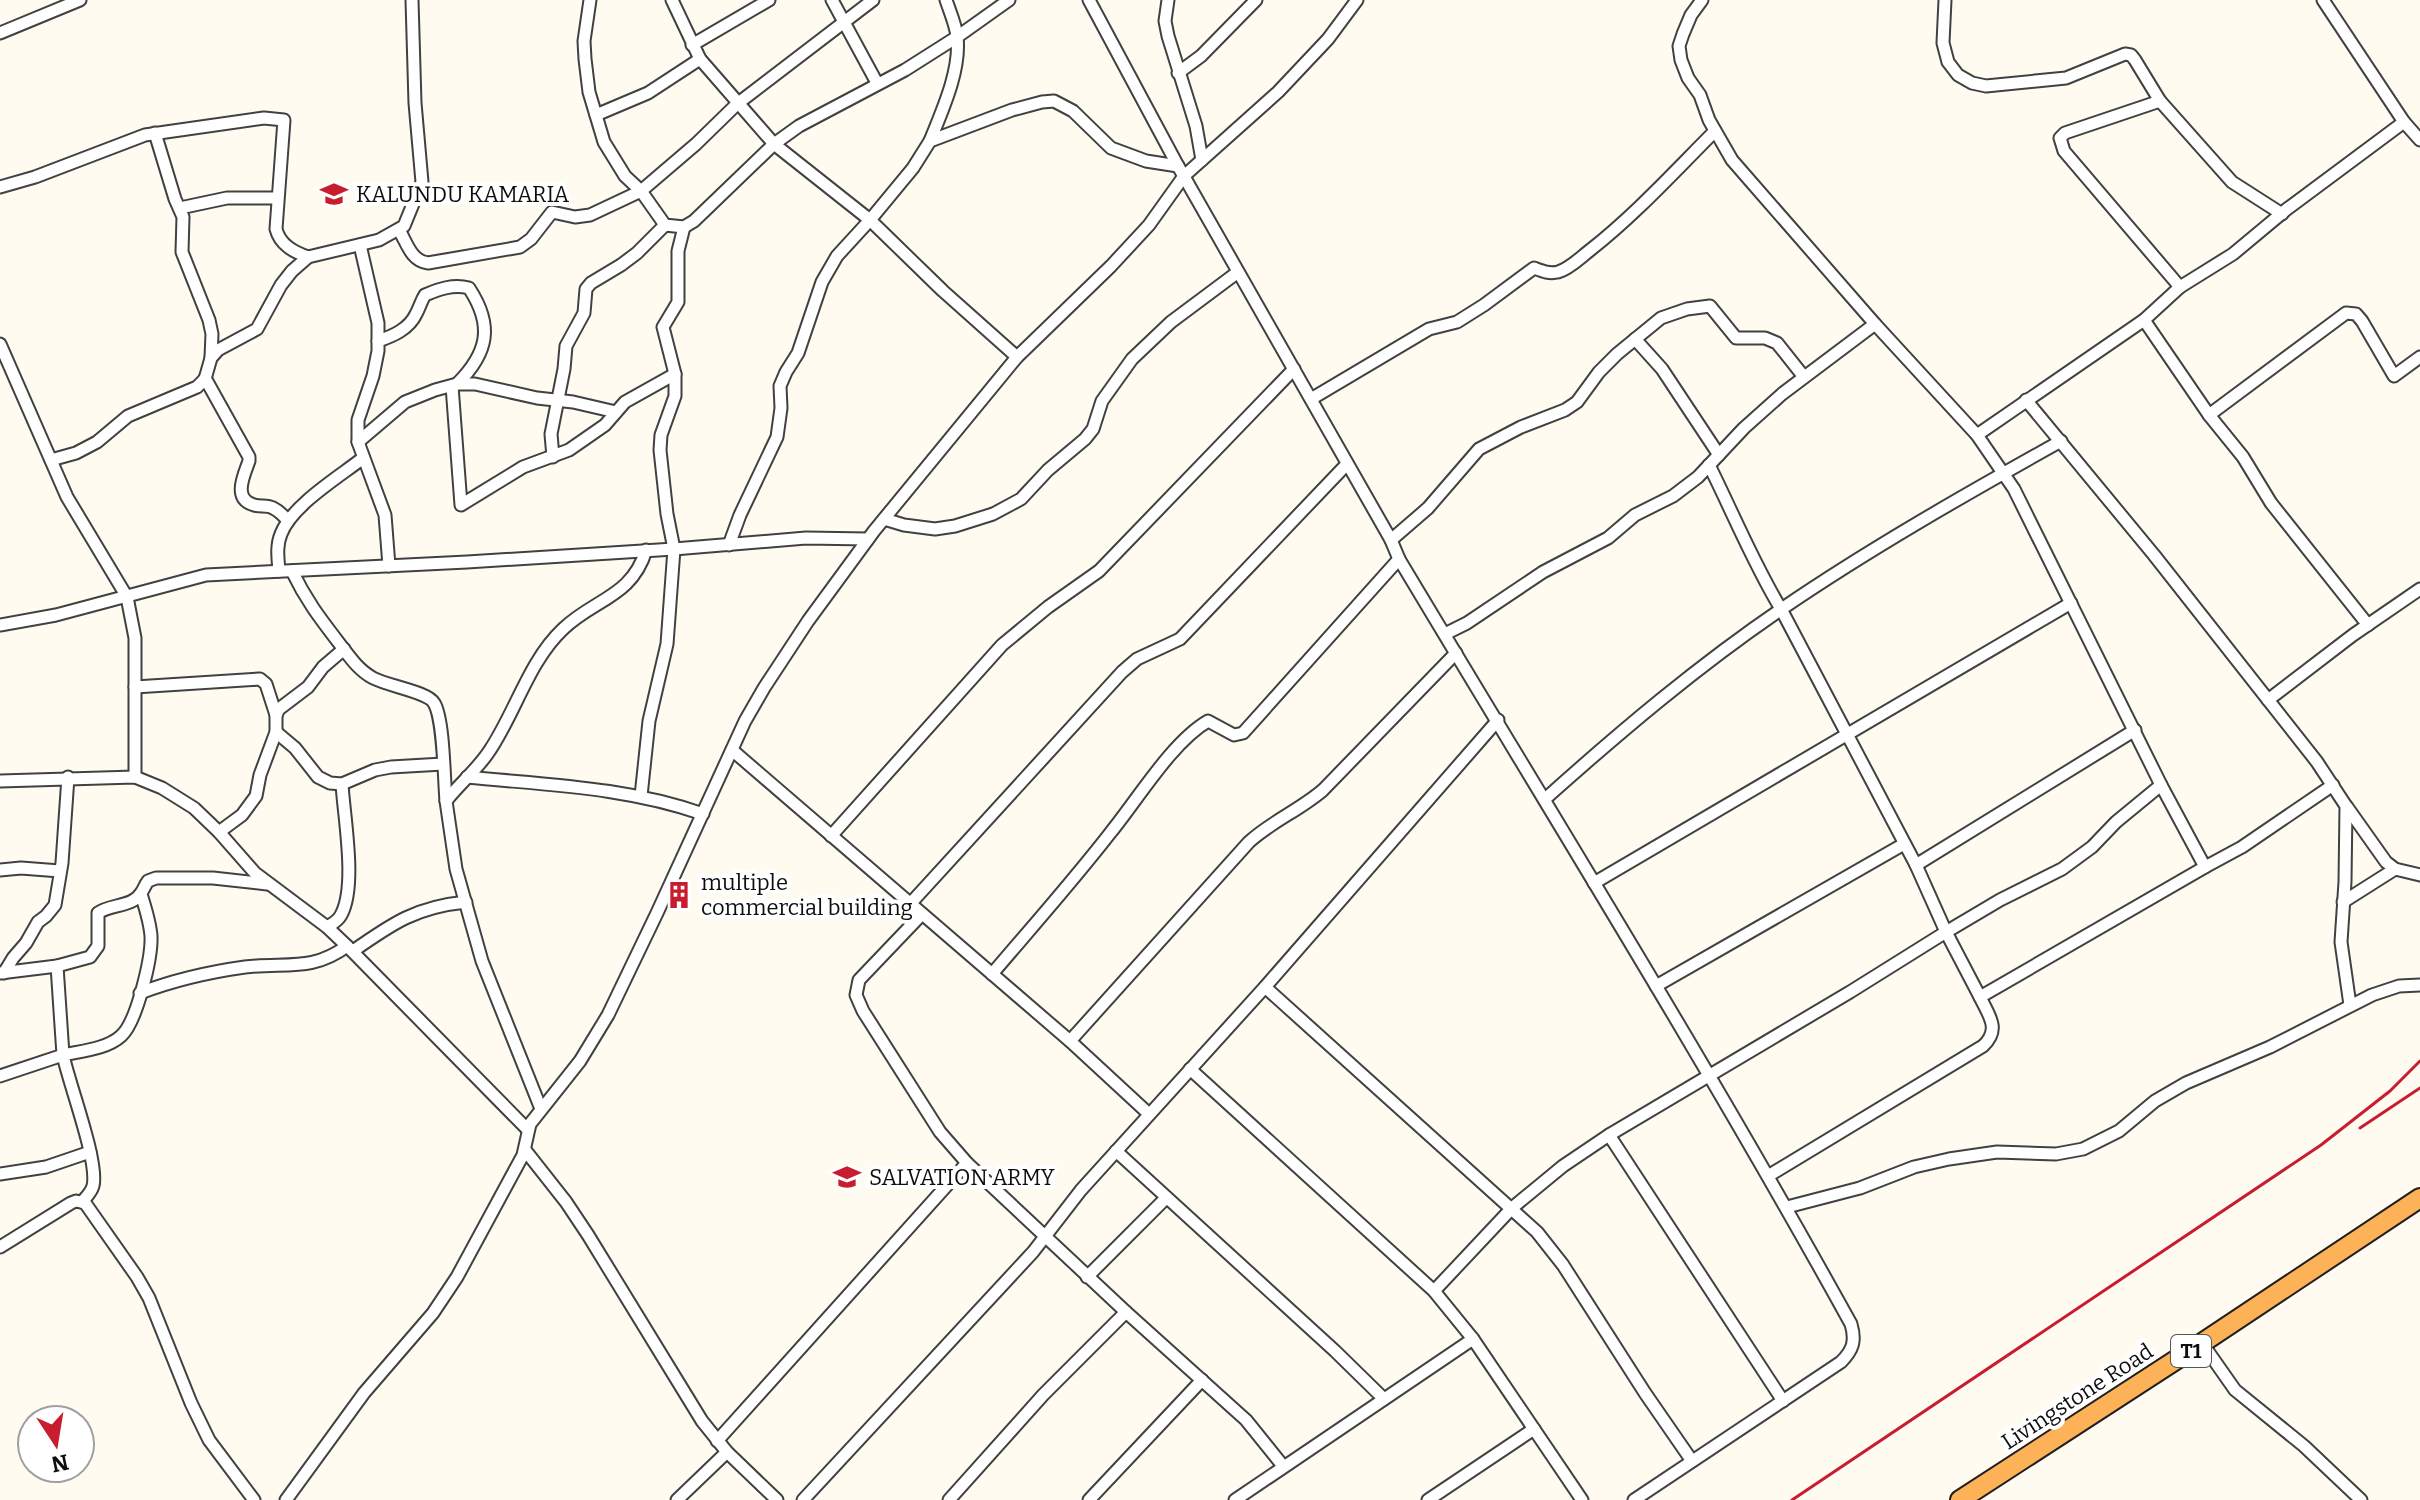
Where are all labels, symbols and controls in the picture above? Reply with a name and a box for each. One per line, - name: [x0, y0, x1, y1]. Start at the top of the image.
- school or university icon: KALUNDU KAMARIA: [319, 179, 349, 209]
- place label: KALUNDU KAMARIA: [356, 181, 570, 208]
- place label: multiple commercial building: [701, 869, 913, 921]
- building icon: multiple commercial building: [664, 880, 694, 910]
- school or university icon: SALVATION ARMY: [832, 1162, 862, 1192]
- place label: SALVATION ARMY: [869, 1164, 1056, 1191]
- road number: T1: [2171, 1335, 2211, 1367]
- street label: Livingstone Road: [1997, 1337, 2158, 1455]
- north arrow: [16, 1404, 96, 1484]
- text: N: [49, 1448, 71, 1478]

